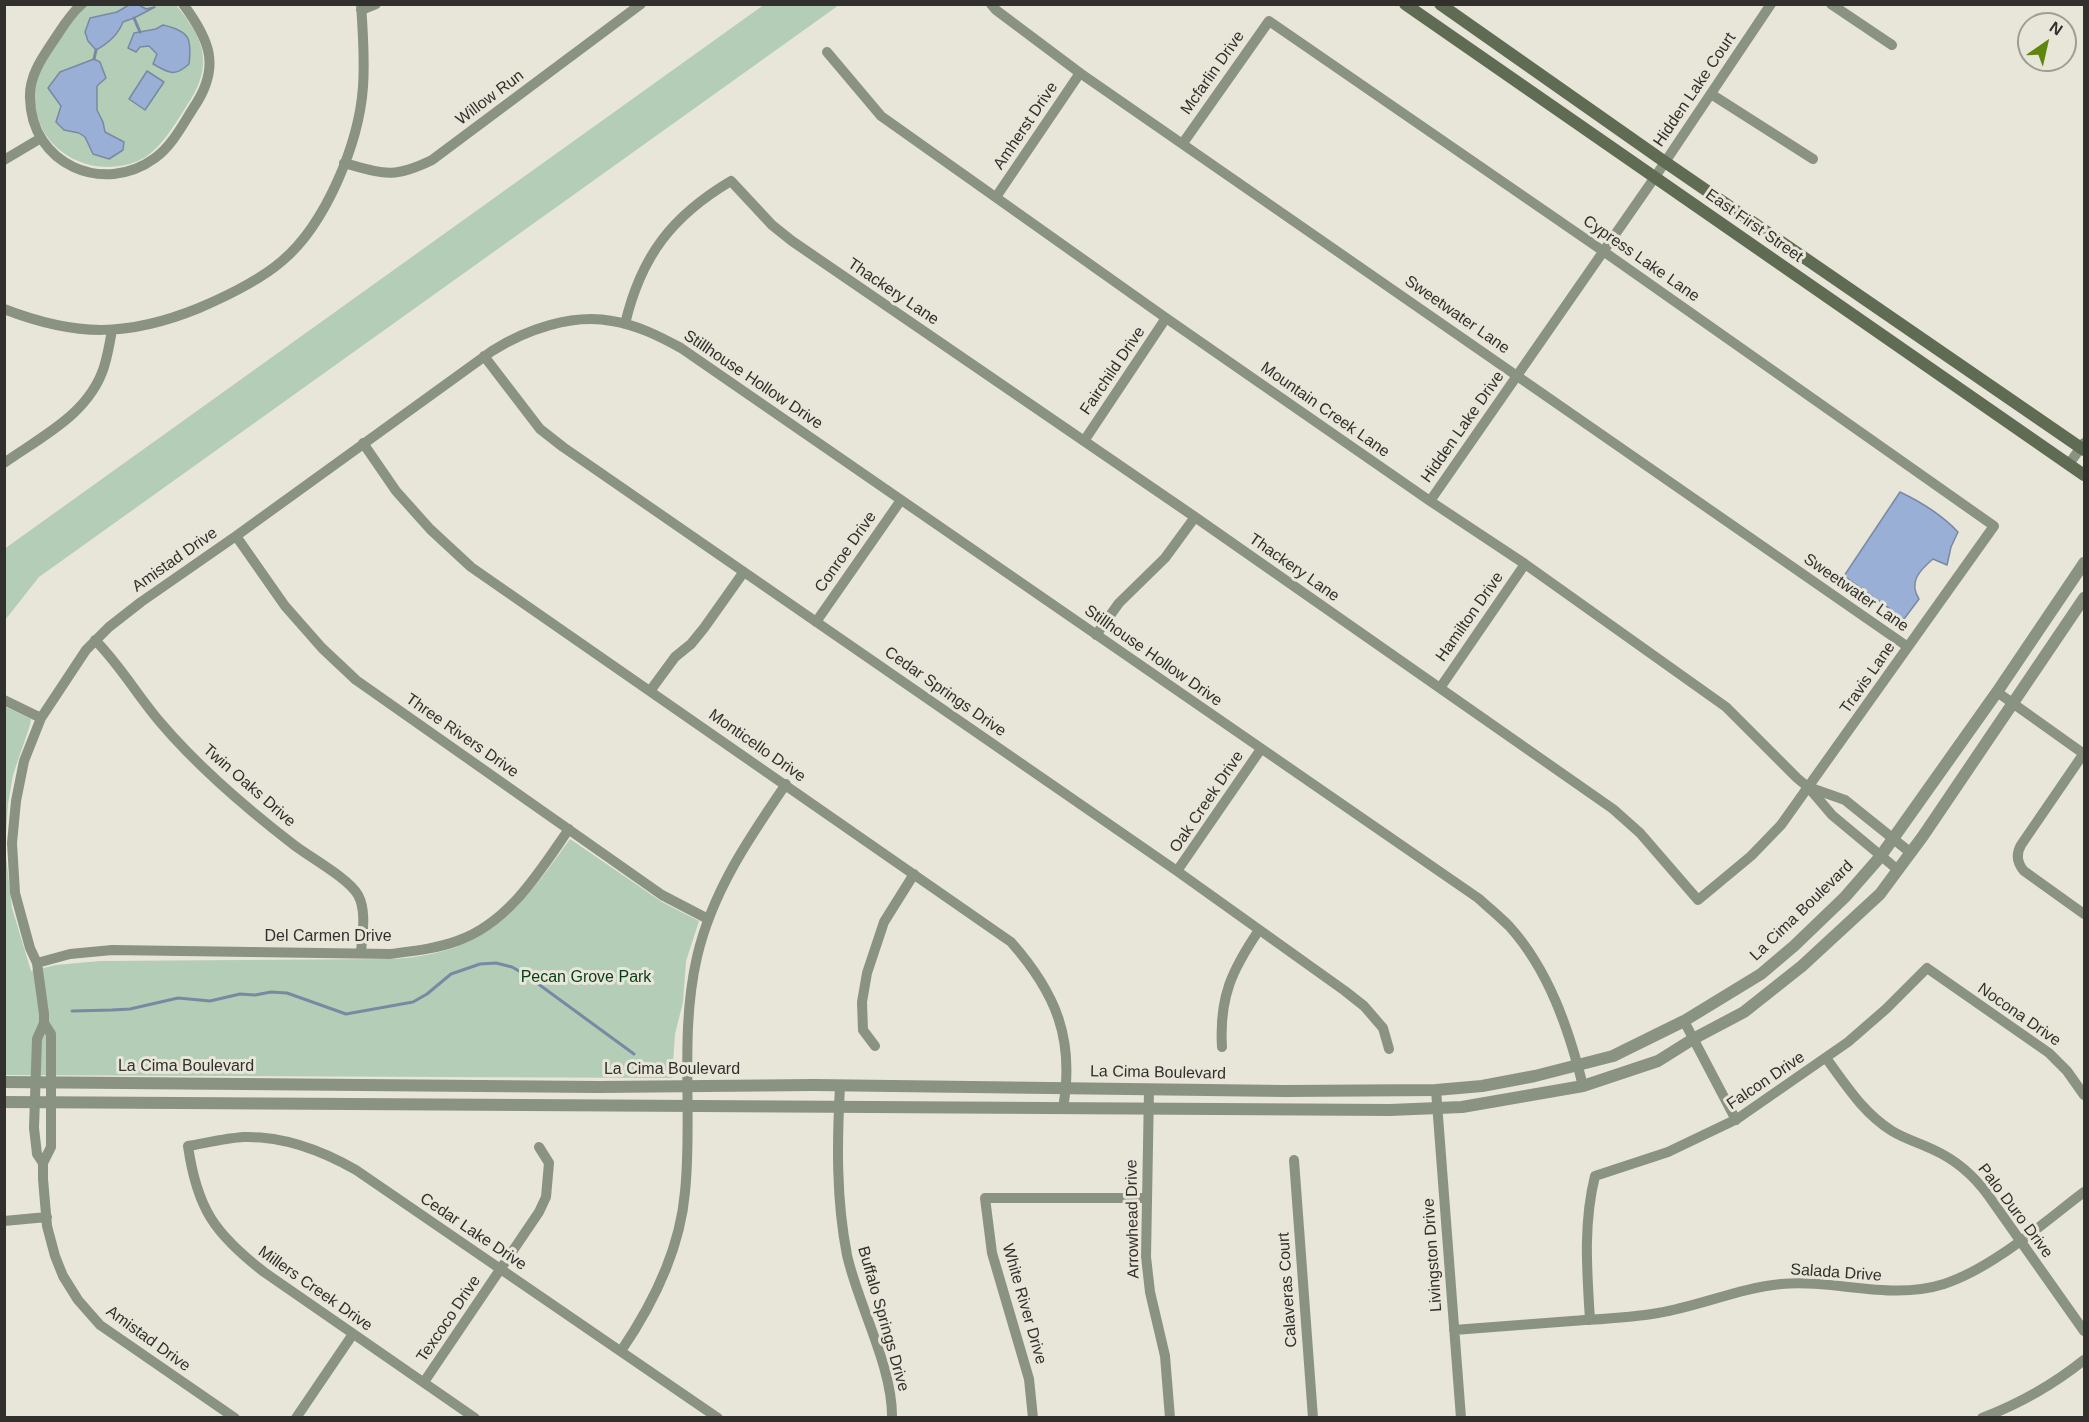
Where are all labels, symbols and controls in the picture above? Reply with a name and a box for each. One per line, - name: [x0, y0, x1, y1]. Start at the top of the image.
- north arrow: [2017, 12, 2077, 72]
- text: N: [2047, 18, 2066, 39]
- street label: Mcfarlin Drive: [1177, 27, 1249, 119]
- street label: Hidden Lake Court: [1650, 29, 1740, 151]
- street label: Willow Run: [452, 66, 528, 130]
- street label: Amherst Drive: [990, 79, 1062, 173]
- street label: East First Street: [1702, 185, 1806, 267]
- street label: Cypress Lake Lane: [1579, 212, 1703, 306]
- street label: Thackery Lane: [844, 254, 942, 330]
- street label: Sweetwater Lane: [1401, 272, 1513, 358]
- street label: Fairchild Drive: [1076, 323, 1150, 419]
- street label: Stillhouse Hollow Drive: [680, 326, 826, 434]
- street label: Mountain Creek Lane: [1257, 358, 1393, 462]
- street label: Hidden Lake Drive: [1417, 368, 1509, 486]
- street label: Conroe Drive: [811, 508, 881, 596]
- street label: Amistad Drive: [129, 524, 221, 596]
- street label: Thackery Lane: [1245, 530, 1343, 606]
- street label: Sweetwater Lane: [1800, 550, 1912, 636]
- street label: Hamilton Drive: [1432, 569, 1508, 665]
- street label: Stillhouse Hollow Drive: [1080, 601, 1226, 711]
- street label: Travis Lane: [1836, 638, 1900, 718]
- street label: Cedar Springs Drive: [880, 643, 1010, 741]
- street label: Three Rivers Drive: [402, 690, 522, 782]
- street label: Monticello Drive: [705, 705, 809, 787]
- street label: Twin Oaks Drive: [199, 741, 299, 831]
- street label: Oak Creek Drive: [1166, 748, 1248, 856]
- street label: La Cima Boulevard: [1746, 857, 1858, 965]
- street label: Del Carmen Drive: [264, 927, 392, 947]
- park label: Pecan Grove Park: [521, 968, 651, 988]
- street label: Nocona Drive: [1974, 979, 2064, 1051]
- street label: Falcon Drive: [1723, 1048, 1809, 1114]
- street label: La Cima Boulevard: [118, 1057, 254, 1077]
- street label: La Cima Boulevard: [604, 1060, 740, 1080]
- street label: La Cima Boulevard: [1090, 1062, 1226, 1084]
- street label: Arrowhead Drive: [1122, 1159, 1144, 1279]
- street label: Palo Duro Drive: [1973, 1160, 2057, 1262]
- street label: Cedar Lake Drive: [416, 1189, 530, 1275]
- street label: Livingston Drive: [1419, 1198, 1447, 1312]
- street label: Calaveras Court: [1274, 1232, 1302, 1348]
- street label: Millers Creek Drive: [254, 1242, 376, 1336]
- street label: White River Drive: [998, 1242, 1050, 1366]
- street label: Buffalo Springs Drive: [853, 1244, 913, 1394]
- street label: Salada Drive: [1790, 1260, 1882, 1286]
- street label: Texcoco Drive: [413, 1272, 485, 1366]
- street label: Amistad Drive: [102, 1302, 194, 1376]

